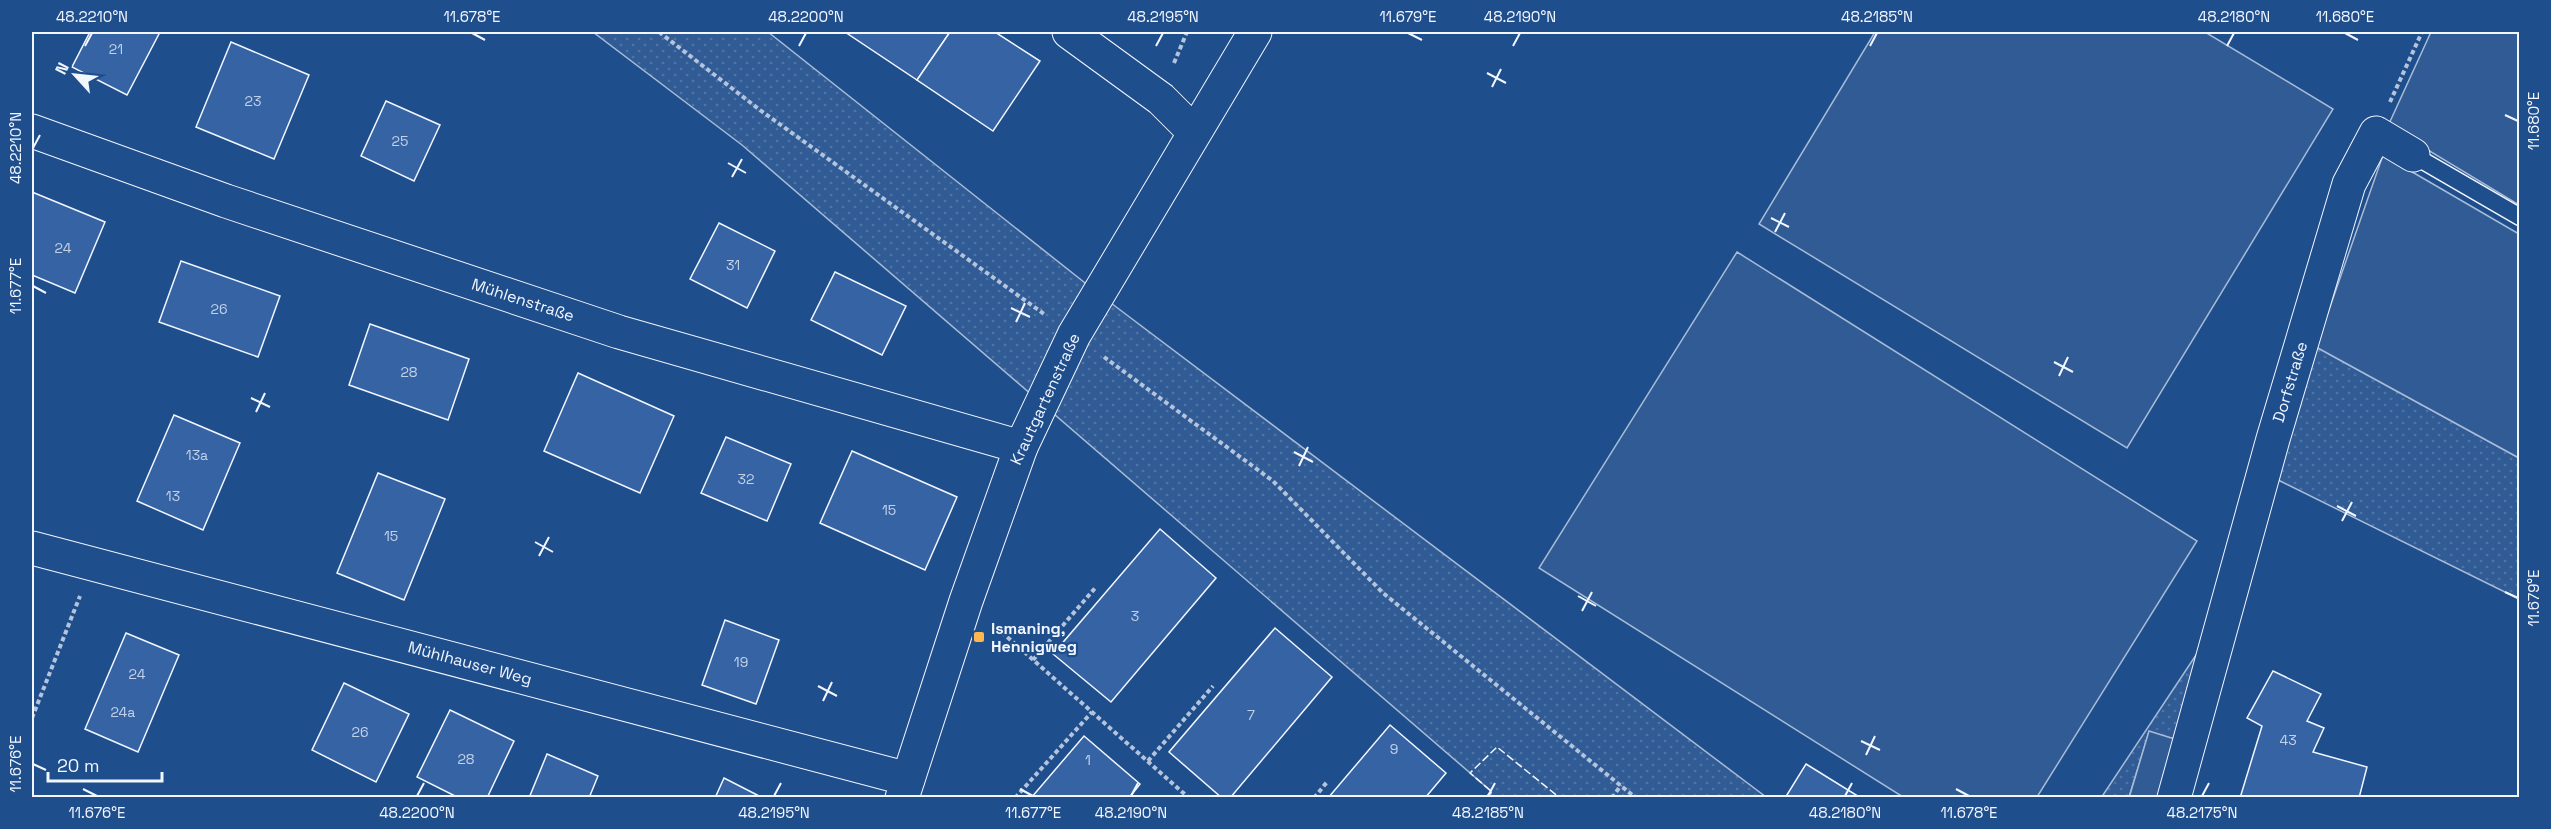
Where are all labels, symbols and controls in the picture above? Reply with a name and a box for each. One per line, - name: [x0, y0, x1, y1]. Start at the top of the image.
- text: 48.2210°N: [56, 7, 128, 26]
- text: 11.678°E: [443, 7, 501, 26]
- text: 48.2200°N: [768, 7, 844, 26]
- text: 48.2195°N: [1127, 7, 1199, 26]
- text: 11.679°E: [1380, 7, 1436, 26]
- text: 48.2190°N: [1484, 7, 1556, 26]
- text: 48.2185°N: [1841, 7, 1913, 26]
- text: 48.2180°N: [2198, 7, 2270, 26]
- text: 11.680°E: [2316, 7, 2374, 26]
- house number: 21: [109, 40, 123, 58]
- north arrow: [45, 45, 105, 105]
- text: N: [50, 59, 74, 78]
- house number: 23: [245, 92, 261, 110]
- text: 11.680°E: [2524, 92, 2543, 150]
- text: 48.2210°N: [6, 112, 25, 184]
- house number: 25: [392, 132, 408, 150]
- house number: 24: [55, 239, 72, 257]
- house number: 31: [726, 256, 740, 274]
- text: 11.677°E: [6, 258, 25, 314]
- street label: Mühlenstraße: [469, 274, 577, 326]
- house number: 26: [210, 300, 228, 318]
- street label: Krautgartenstraße: [1005, 330, 1085, 468]
- street label: Dorfstraße: [2268, 339, 2312, 425]
- house number: 28: [400, 363, 418, 381]
- house number: 13a: [186, 446, 208, 464]
- house number: 32: [738, 470, 754, 488]
- house number: 13: [166, 487, 180, 505]
- house number: 15: [882, 501, 896, 519]
- house number: 15: [384, 527, 398, 545]
- text: 11.679°E: [2524, 570, 2543, 626]
- house number: 3: [1131, 607, 1139, 625]
- place label: Ismaning, Hennigweg: [991, 618, 1077, 657]
- marker: Ismaning, Hennigweg: [972, 630, 986, 644]
- street label: Mühlhauser Weg: [406, 636, 534, 690]
- house number: 19: [734, 653, 748, 671]
- house number: 24: [129, 665, 146, 683]
- house number: 24a: [111, 703, 135, 721]
- house number: 7: [1247, 706, 1255, 724]
- house number: 26: [351, 723, 369, 741]
- house number: 43: [2279, 731, 2297, 749]
- text: 11.676°E: [6, 736, 25, 792]
- house number: 9: [1390, 740, 1398, 758]
- scale bar: [48, 745, 162, 783]
- house number: 28: [457, 750, 475, 768]
- house number: 1: [1085, 751, 1091, 769]
- text: 20 m: [57, 754, 100, 777]
- text: 11.676°E: [69, 803, 125, 822]
- text: 48.2200°N: [379, 803, 455, 822]
- text: 48.2195°N: [738, 803, 810, 822]
- text: 11.677°E: [1005, 803, 1061, 822]
- text: 48.2190°N: [1095, 803, 1167, 822]
- text: 48.2185°N: [1452, 803, 1524, 822]
- text: 48.2180°N: [1809, 803, 1881, 822]
- text: 11.678°E: [1940, 803, 1998, 822]
- text: 48.2175°N: [2167, 803, 2237, 822]

